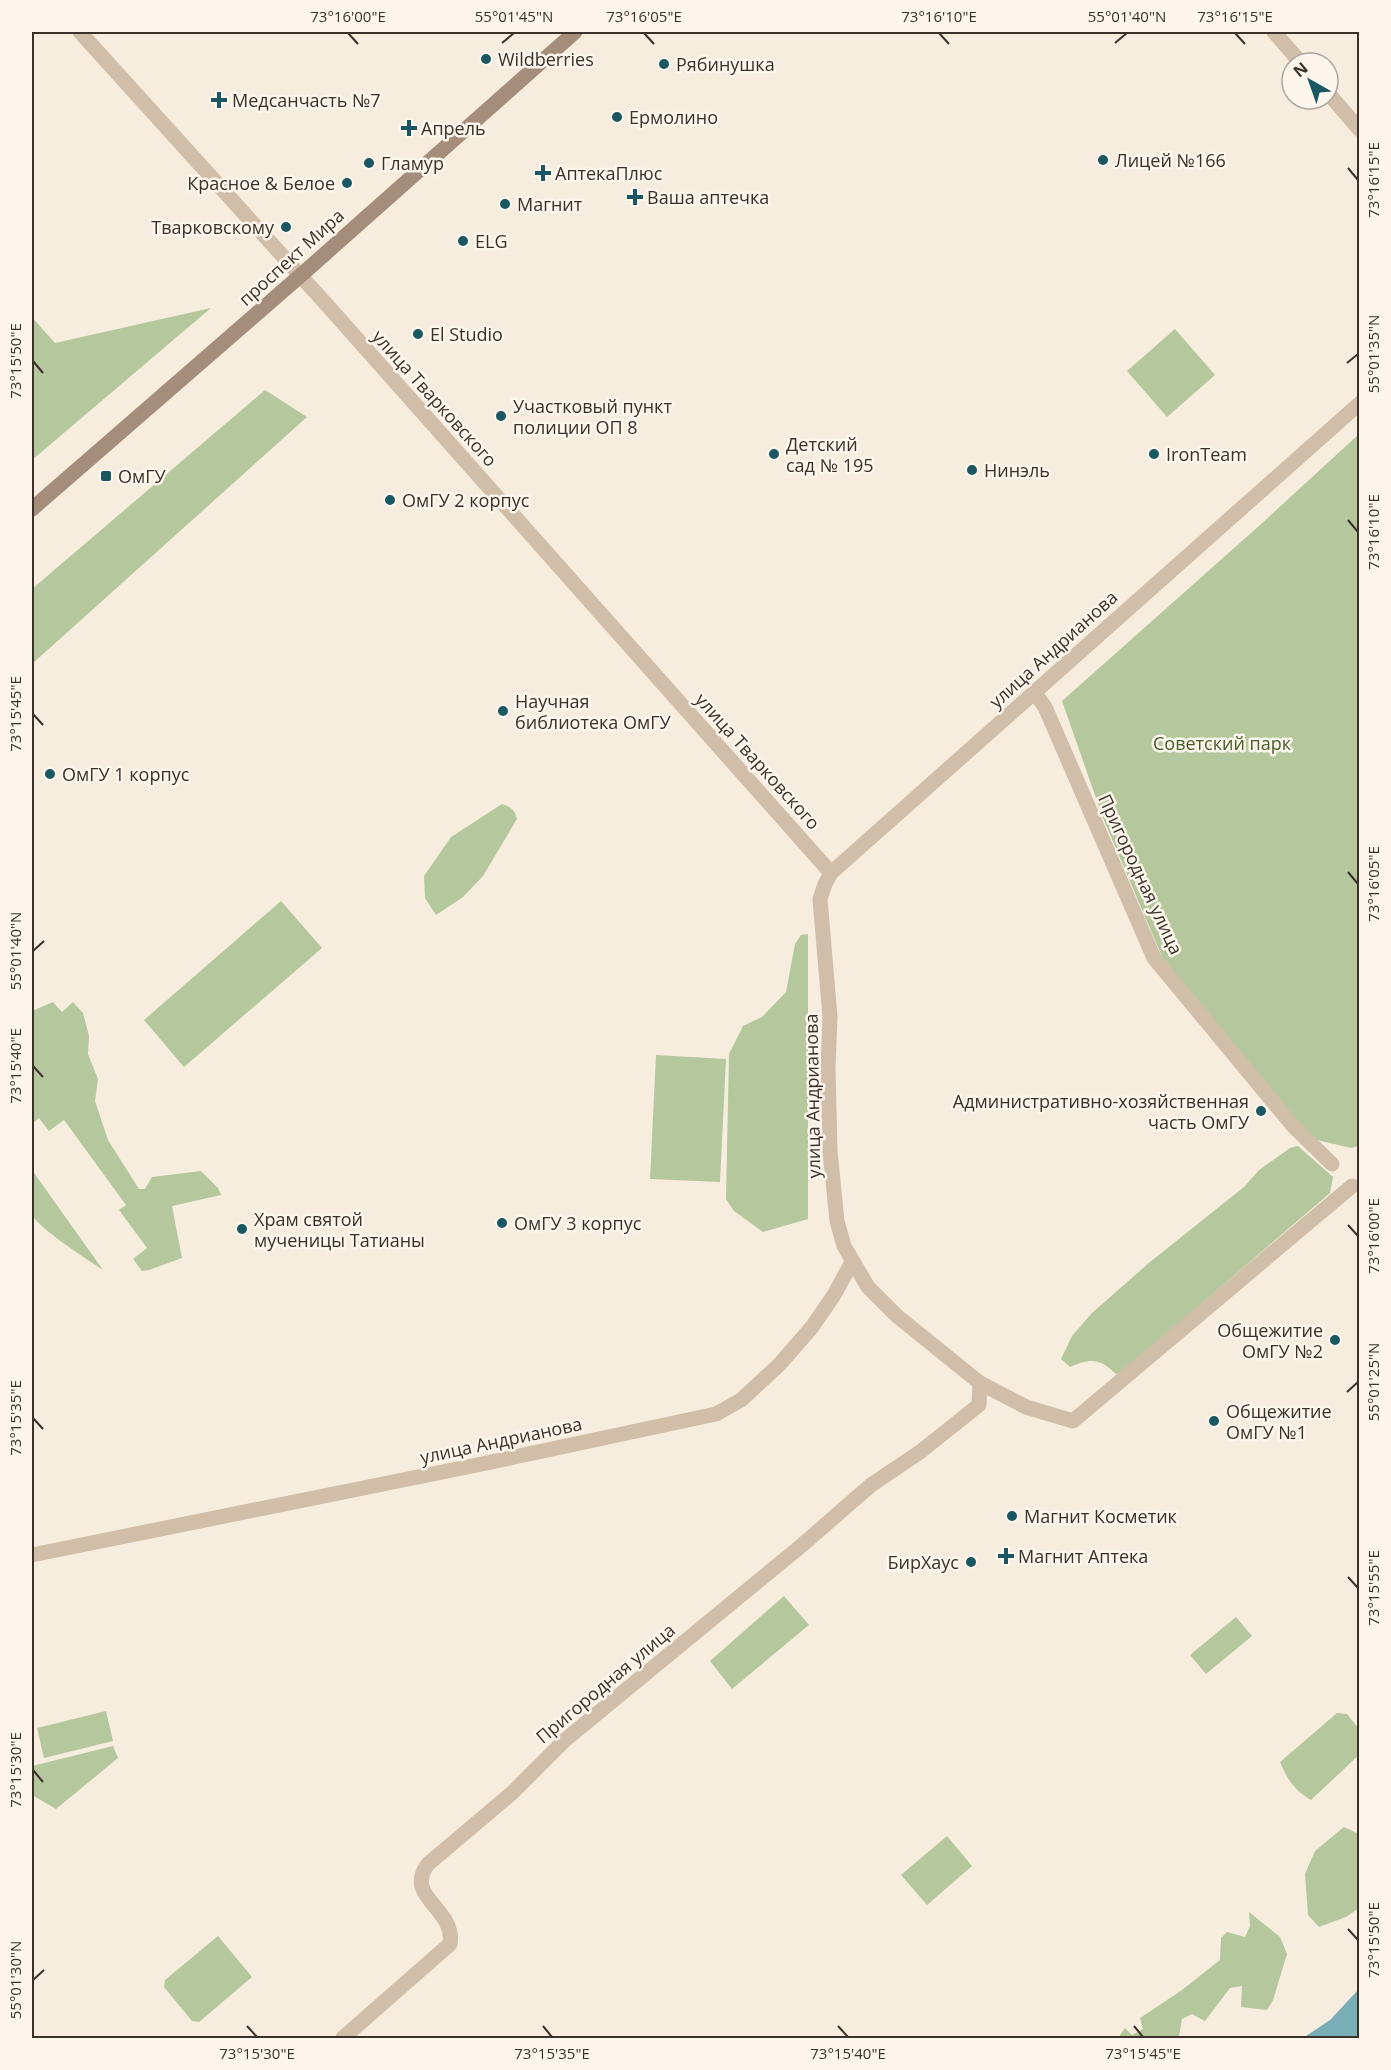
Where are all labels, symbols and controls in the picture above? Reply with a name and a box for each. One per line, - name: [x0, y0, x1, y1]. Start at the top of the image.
- text: 73°16'00"E: [310, 6, 386, 26]
- text: 55°01'45"N: [475, 6, 553, 26]
- text: 73°16'05"E: [606, 6, 682, 26]
- text: 73°16'10"E: [901, 6, 977, 26]
- text: 55°01'40"N: [1088, 6, 1166, 26]
- text: 73°16'15"E: [1197, 6, 1273, 26]
- place label: Wildberries: [498, 47, 594, 71]
- north arrow: [1280, 51, 1340, 111]
- marker: Wildberries: [479, 52, 493, 66]
- place label: Рябинушка: [676, 52, 775, 76]
- marker: Рябинушка: [657, 57, 671, 71]
- text: N: [1288, 57, 1312, 82]
- place label: Медсанчасть №7: [232, 88, 381, 112]
- marker: Медсанчасть №7: [210, 91, 228, 109]
- place label: Ермолино: [629, 105, 718, 129]
- marker: Ермолино: [610, 110, 624, 124]
- place label: Апрель: [421, 116, 486, 140]
- marker: Апрель: [402, 121, 416, 135]
- text: 73°16'15"E: [1363, 142, 1383, 218]
- place label: Лицей №166: [1115, 148, 1226, 172]
- place label: Гламур: [381, 151, 444, 175]
- marker: Лицей №166: [1096, 153, 1110, 167]
- marker: Гламур: [362, 156, 376, 170]
- place label: АптекаПлюс: [555, 161, 663, 185]
- marker: АптекаПлюс: [536, 166, 550, 180]
- place label: Красное & Белое: [187, 171, 335, 195]
- marker: Красное & Белое: [340, 176, 354, 190]
- place label: Ваша аптечка: [647, 185, 769, 209]
- marker: Ваша аптечка: [628, 190, 642, 204]
- place label: Магнит: [517, 192, 583, 216]
- marker: Магнит: [498, 197, 512, 211]
- street label: проспект Мира: [233, 203, 349, 311]
- place label: Тварковскому: [151, 215, 275, 239]
- marker: Тварковскому: [279, 220, 293, 234]
- place label: ELG: [475, 229, 507, 253]
- marker: ELG: [456, 234, 470, 248]
- text: 55°01'35"N: [1363, 315, 1383, 393]
- place label: El Studio: [430, 322, 503, 346]
- text: 73°15'50"E: [5, 323, 25, 399]
- street label: улица Тварковского: [367, 325, 503, 471]
- marker: El Studio: [411, 327, 425, 341]
- place label: Участковый пункт полиции ОП 8: [513, 394, 672, 439]
- marker: Участковый пункт полиции ОП 8: [494, 409, 508, 423]
- place label: Детский сад № 195: [786, 432, 874, 477]
- place label: IronTeam: [1166, 442, 1247, 466]
- marker: Детский сад № 195: [767, 447, 781, 461]
- marker: IronTeam: [1147, 447, 1161, 461]
- place label: Нинэль: [984, 458, 1050, 482]
- marker: Нинэль: [965, 463, 979, 477]
- place label: ОмГУ: [118, 464, 167, 488]
- marker: ОмГУ: [99, 469, 113, 483]
- place label: ОмГУ 2 корпус: [402, 488, 530, 512]
- marker: ОмГУ 2 корпус: [383, 493, 397, 507]
- text: 73°16'10"E: [1363, 494, 1383, 570]
- street label: улица Андрианова: [984, 585, 1122, 713]
- text: 73°15'45"E: [5, 676, 25, 752]
- street label: улица Тварковского: [690, 688, 826, 834]
- place label: Научная библиотека ОмГУ: [515, 689, 672, 734]
- marker: Научная библиотека ОмГУ: [496, 704, 510, 718]
- park label: Советский парк: [1153, 731, 1292, 755]
- place label: ОмГУ 1 корпус: [62, 762, 190, 786]
- marker: ОмГУ 1 корпус: [43, 767, 57, 781]
- street label: Пригородная улица: [1093, 790, 1189, 958]
- text: 73°16'05"E: [1363, 846, 1383, 922]
- text: 55°01'40"N: [5, 912, 25, 990]
- street label: улица Андрианова: [799, 1013, 825, 1179]
- text: 73°15'40"E: [5, 1028, 25, 1104]
- place label: Административно-хозяйственная часть ОмГУ: [953, 1089, 1250, 1134]
- marker: Административно-хозяйственная часть ОмГУ: [1254, 1104, 1268, 1118]
- text: 73°16'00"E: [1363, 1198, 1383, 1274]
- place label: Храм святой мученицы Татианы: [254, 1207, 425, 1252]
- place label: ОмГУ 3 корпус: [514, 1211, 642, 1235]
- marker: ОмГУ 3 корпус: [495, 1216, 509, 1230]
- marker: Храм святой мученицы Татианы: [235, 1222, 249, 1236]
- place label: Общежитие ОмГУ №2: [1217, 1318, 1323, 1363]
- marker: Общежитие ОмГУ №2: [1328, 1333, 1342, 1347]
- text: 55°01'25"N: [1363, 1343, 1383, 1421]
- text: 73°15'35"E: [5, 1380, 25, 1456]
- place label: Общежитие ОмГУ №1: [1226, 1399, 1332, 1444]
- street label: улица Андрианова: [418, 1411, 584, 1469]
- marker: Общежитие ОмГУ №1: [1207, 1414, 1221, 1428]
- place label: Магнит Косметик: [1024, 1504, 1178, 1528]
- marker: Магнит Косметик: [1005, 1509, 1019, 1523]
- place label: Магнит Аптека: [1018, 1544, 1148, 1568]
- marker: Магнит Аптека: [999, 1549, 1013, 1563]
- place label: БирХаус: [887, 1550, 959, 1574]
- text: 73°15'55"E: [1363, 1550, 1383, 1626]
- marker: БирХаус: [964, 1555, 978, 1569]
- street label: Пригородная улица: [530, 1618, 680, 1748]
- text: 73°15'30"E: [5, 1732, 25, 1808]
- text: 73°15'50"E: [1363, 1902, 1383, 1978]
- text: 55°01'30"N: [5, 1941, 25, 2019]
- text: 73°15'30"E: [219, 2043, 295, 2063]
- text: 73°15'35"E: [514, 2043, 590, 2063]
- text: 73°15'40"E: [810, 2043, 886, 2063]
- text: 73°15'45"E: [1105, 2043, 1181, 2063]

